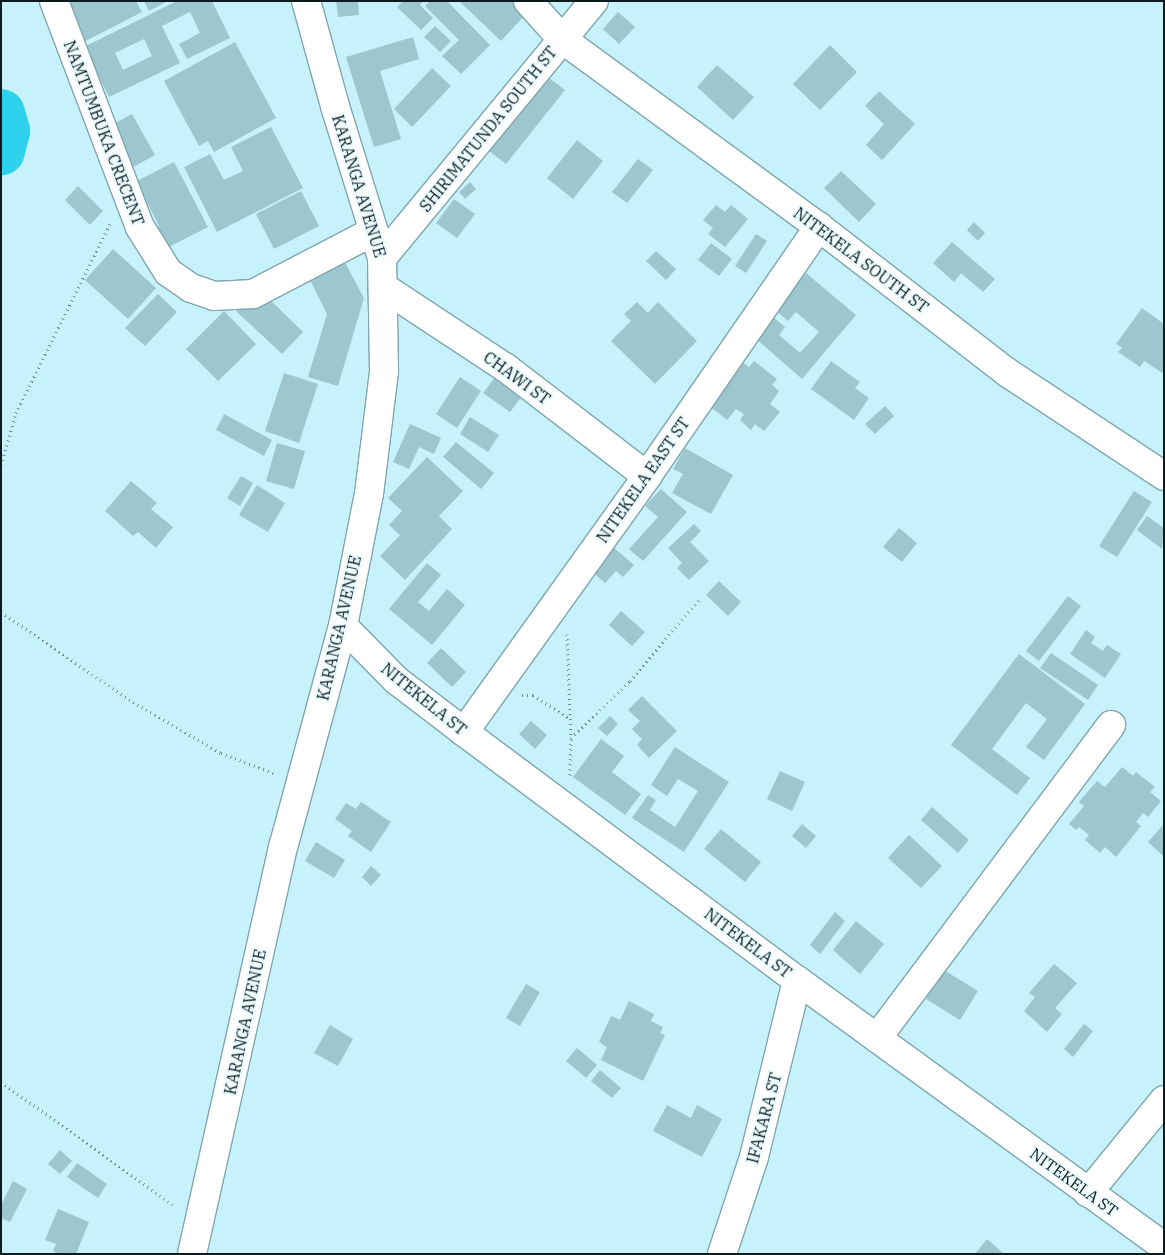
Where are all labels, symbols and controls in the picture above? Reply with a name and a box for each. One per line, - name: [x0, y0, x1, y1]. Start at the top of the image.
- street label: NAMTUMBUKA CRECENT: [60, 38, 148, 228]
- street label: SHIRIMATUNDA SOUTH ST: [415, 42, 561, 216]
- street label: KARANGA AVENUE: [328, 112, 390, 260]
- street label: NITEKELA SOUTH ST: [790, 203, 932, 317]
- street label: CHAWI ST: [480, 347, 554, 409]
- street label: NITEKELA EAST ST: [592, 414, 694, 546]
- street label: KARANGA AVENUE: [313, 554, 365, 702]
- street label: NITEKELA ST: [377, 659, 471, 739]
- street label: NITEKELA ST: [701, 904, 795, 982]
- street label: KARANGA AVENUE: [220, 948, 270, 1096]
- street label: IFAKARA ST: [743, 1071, 785, 1165]
- street label: NITEKELA ST: [1026, 1144, 1122, 1220]

